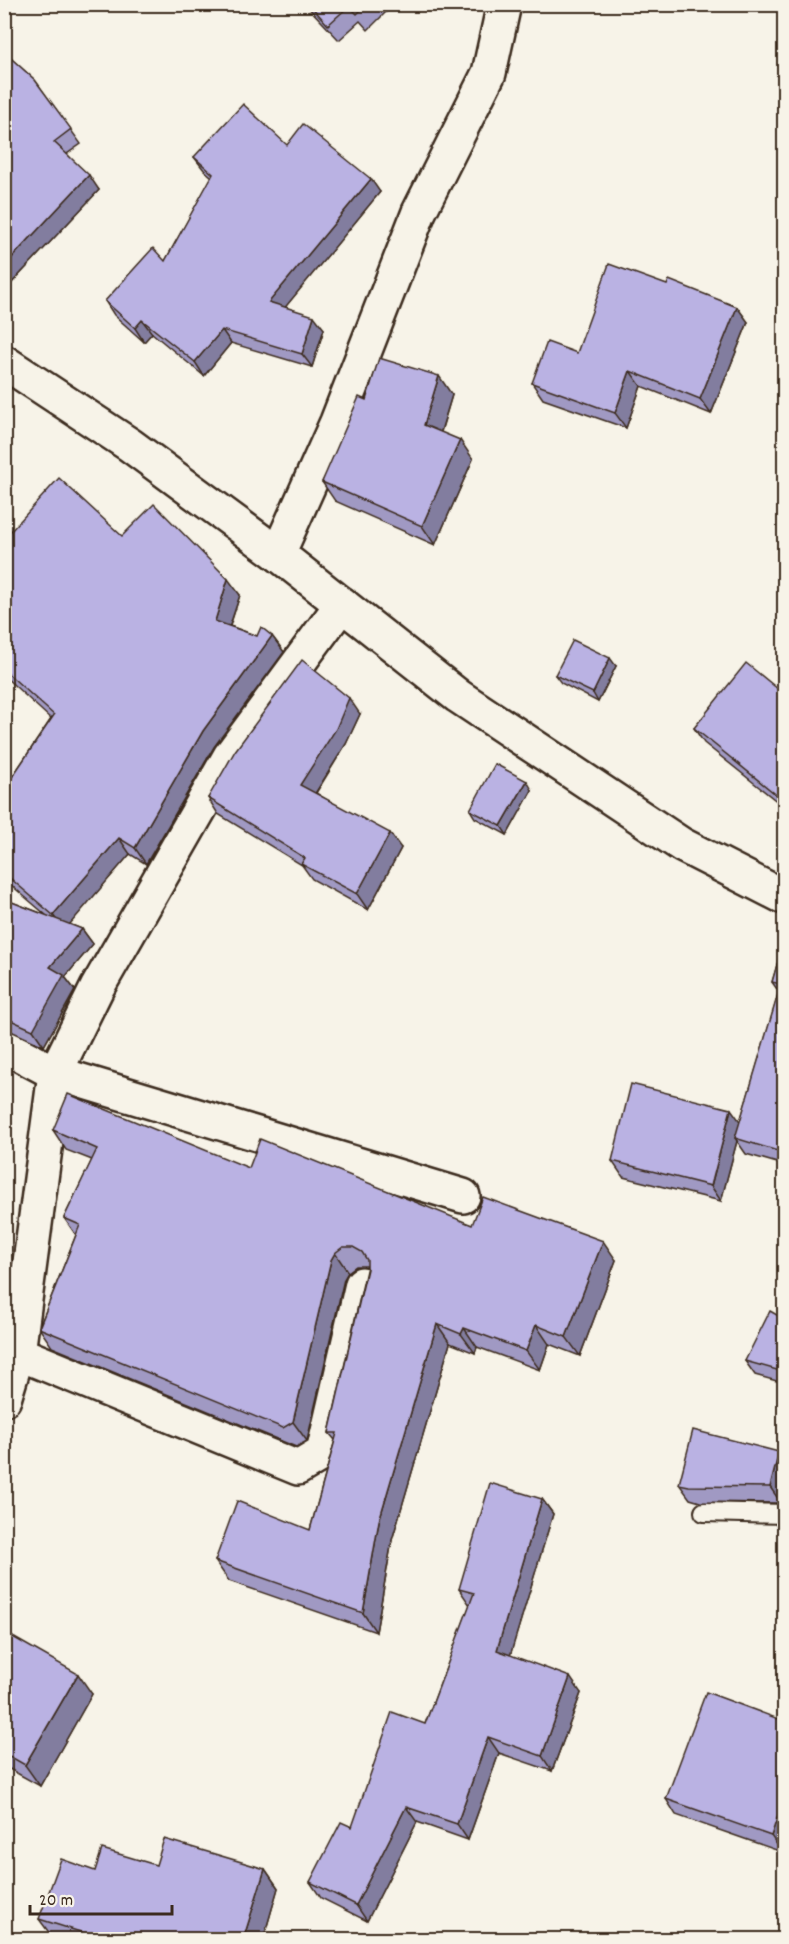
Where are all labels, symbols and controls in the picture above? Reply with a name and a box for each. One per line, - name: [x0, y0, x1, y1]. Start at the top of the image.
- scale bar: [30, 1878, 172, 1916]
- text: 20 m: [39, 1889, 73, 1914]

